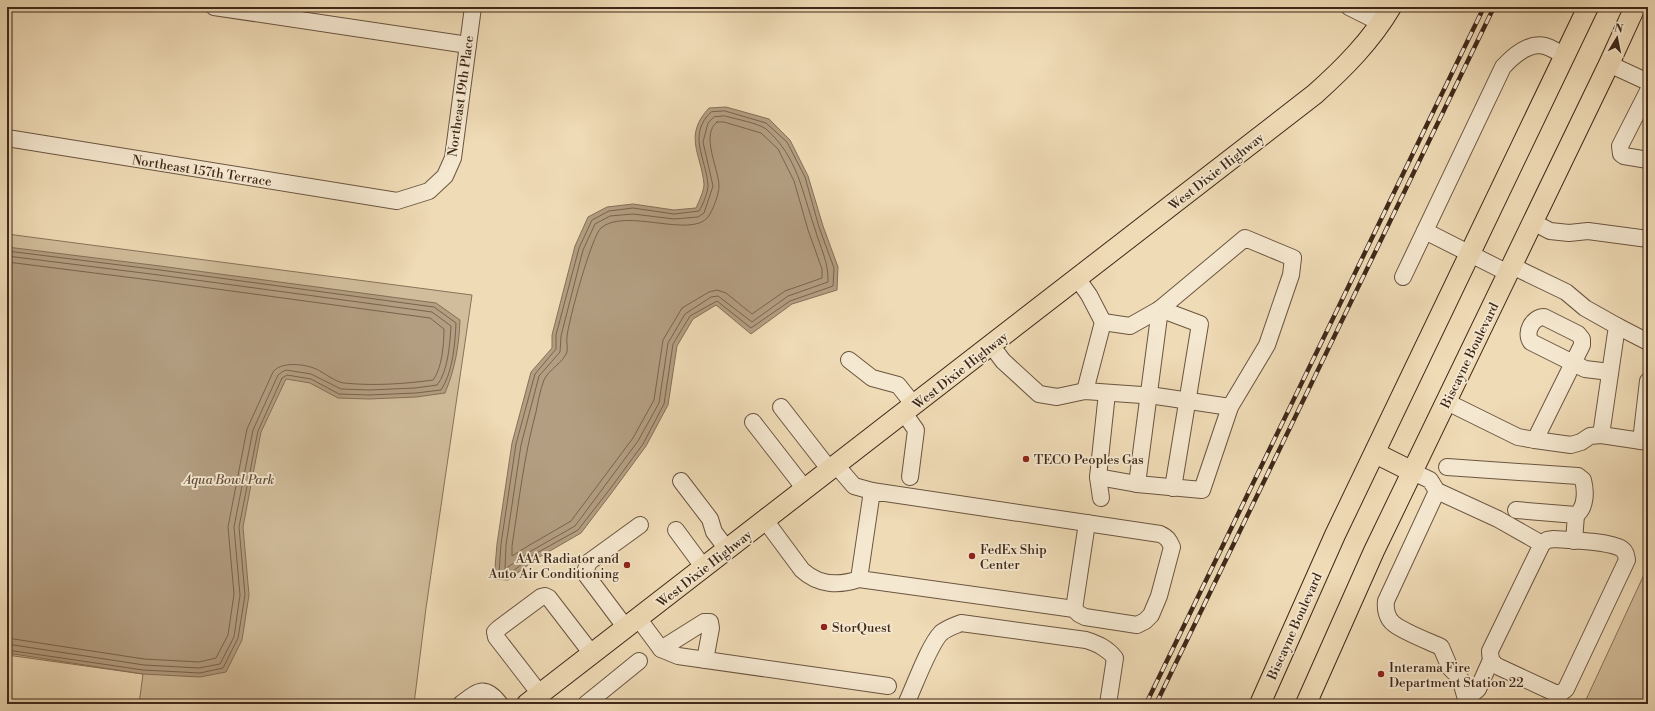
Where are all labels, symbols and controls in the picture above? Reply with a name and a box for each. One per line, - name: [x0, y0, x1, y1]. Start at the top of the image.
- north arrow: [1597, 18, 1637, 58]
- text: N: [1613, 21, 1624, 37]
- street label: Northeast 19th Place: [445, 34, 477, 158]
- street label: West Dixie Highway: [1165, 129, 1268, 214]
- street label: Northeast 157th Terrace: [131, 152, 273, 190]
- street label: Biscayne Boulevard: [1437, 299, 1503, 412]
- street label: West Dixie Highway: [909, 328, 1012, 413]
- place label: TECO Peoples Gas: [1034, 452, 1144, 468]
- marker: TECO Peoples Gas: [1021, 454, 1031, 464]
- park label: Aqua Bowl Park: [182, 472, 275, 488]
- street label: West Dixie Highway: [653, 526, 756, 611]
- place label: FedEx Ship Center: [980, 542, 1047, 573]
- place label: AAA Radiator and Auto Air Conditioning: [488, 551, 620, 582]
- marker: FedEx Ship Center: [967, 551, 977, 561]
- marker: AAA Radiator and Auto Air Conditioning: [622, 560, 632, 570]
- street label: Biscayne Boulevard: [1264, 570, 1326, 683]
- place label: StorQuest: [832, 620, 892, 636]
- marker: StorQuest: [819, 622, 829, 632]
- place label: Interama Fire Department Station 22: [1389, 660, 1524, 691]
- marker: Interama Fire Department Station 22: [1376, 669, 1386, 679]

